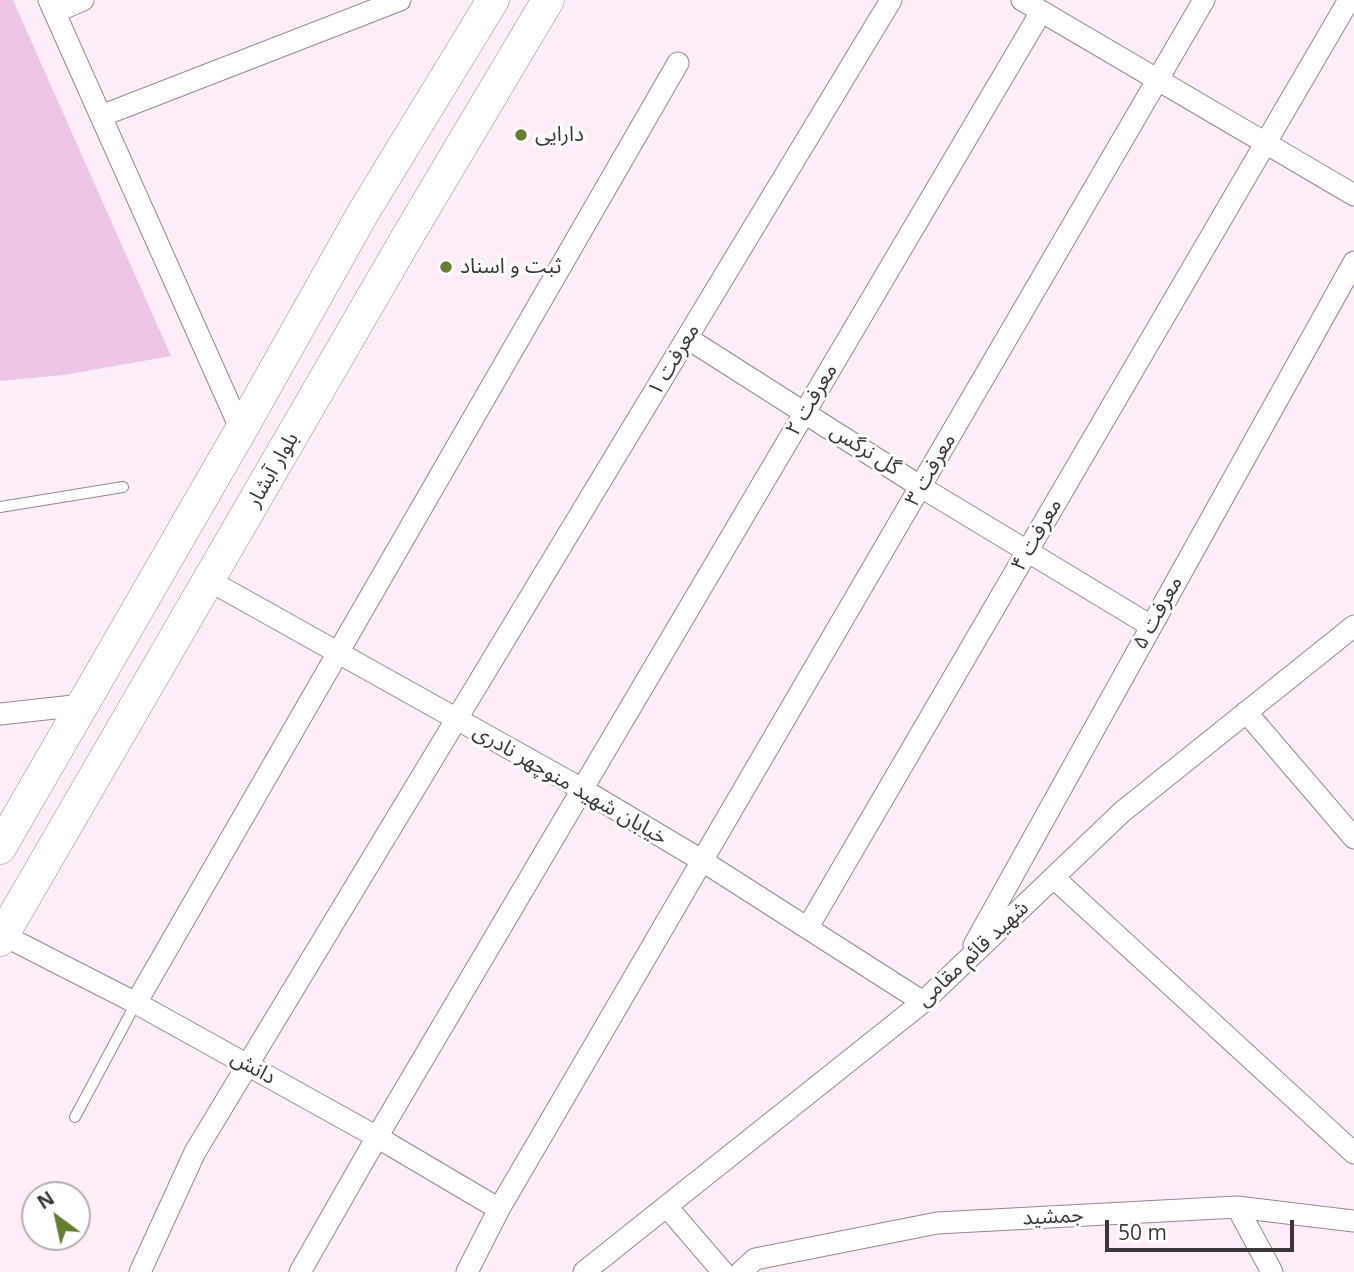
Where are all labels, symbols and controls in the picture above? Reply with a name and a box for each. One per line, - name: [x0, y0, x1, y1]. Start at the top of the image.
- place label: دارایی: [535, 122, 584, 148]
- marker: دارایی: [513, 127, 529, 143]
- place label: ثبت و اسناد: [460, 254, 562, 280]
- marker: ثبت و اسناد: [438, 259, 454, 275]
- street label: معرفت ۱: [643, 319, 705, 401]
- street label: معرفت ۲: [781, 359, 843, 441]
- street label: گل نرگس: [825, 419, 905, 481]
- street label: بلوار آبشار: [242, 428, 304, 512]
- street label: معرفت ۳: [900, 429, 962, 511]
- street label: معرفت ۴: [1006, 494, 1068, 576]
- street label: معرفت ۵: [1128, 572, 1188, 654]
- street label: خیابان شهید منوچهر نادری: [468, 719, 672, 851]
- street label: شهید قائم مقامی: [912, 896, 1034, 1012]
- street label: دانش: [226, 1046, 280, 1090]
- north arrow: [21, 1181, 91, 1251]
- text: N: [32, 1185, 59, 1215]
- street label: جمشید: [1022, 1203, 1084, 1231]
- scale bar: [1109, 1206, 1298, 1250]
- text: 50 m: [1118, 1218, 1167, 1246]

